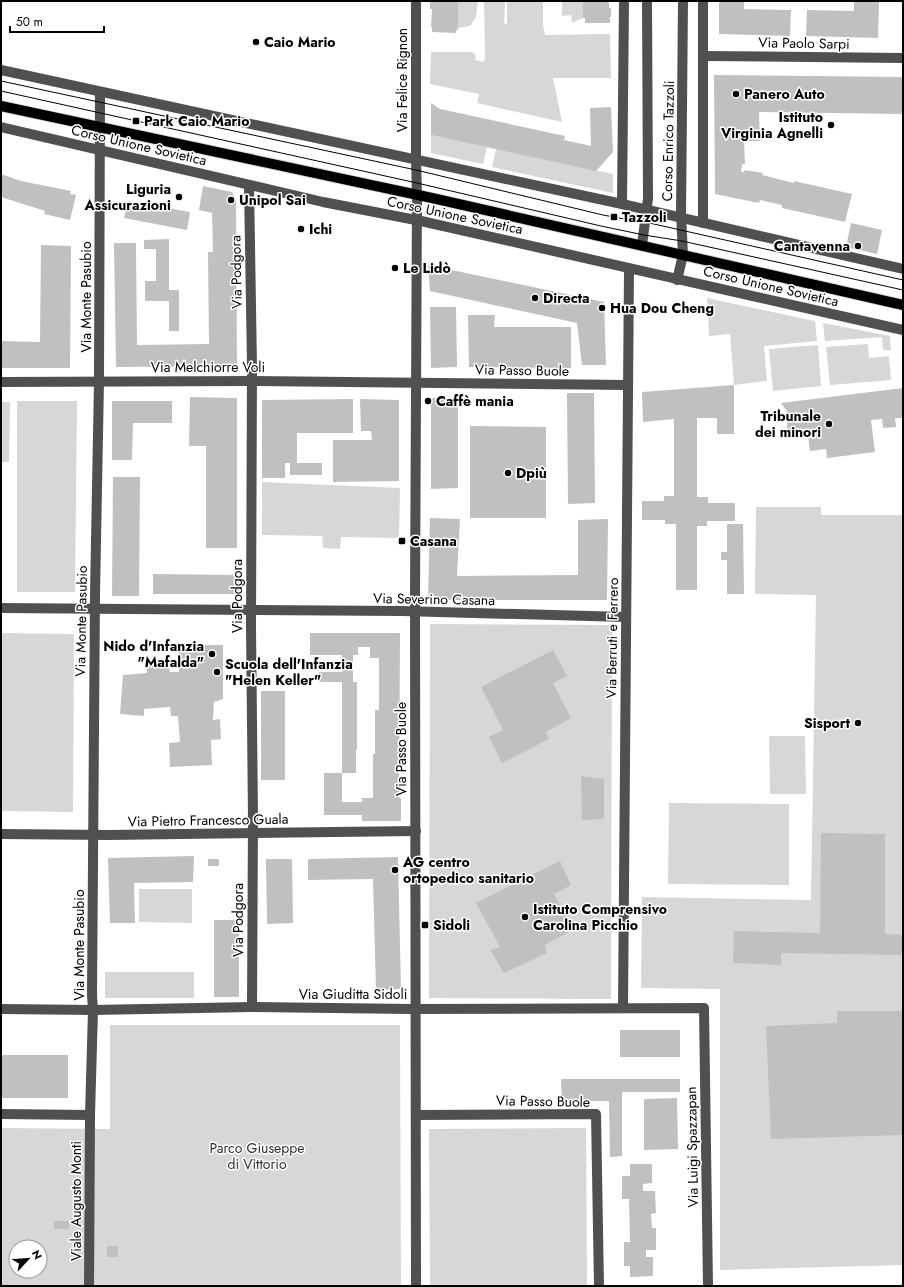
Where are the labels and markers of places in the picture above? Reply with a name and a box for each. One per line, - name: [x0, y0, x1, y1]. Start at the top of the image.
- place label: Caio Mario: [264, 32, 336, 52]
- marker: Caio Mario: [251, 37, 261, 47]
- place label: Panero Auto: [744, 84, 825, 104]
- marker: Panero Auto: [731, 89, 741, 99]
- place label: Istituto Virginia Agnelli: [720, 107, 823, 143]
- place label: Park Caio Mario: [144, 111, 249, 131]
- marker: Park Caio Mario: [131, 116, 141, 126]
- marker: Istituto Virginia Agnelli: [826, 120, 836, 130]
- place label: Liguria Assicurazioni: [83, 179, 171, 215]
- place label: Unipol Sai: [239, 190, 306, 210]
- marker: Liguria Assicurazioni: [174, 192, 184, 202]
- marker: Unipol Sai: [226, 195, 236, 205]
- place label: Tazzoli: [622, 207, 667, 227]
- marker: Tazzoli: [609, 212, 619, 222]
- place label: Ichi: [309, 219, 332, 239]
- marker: Ichi: [296, 224, 306, 234]
- place label: Cantavenna: [774, 236, 850, 256]
- marker: Cantavenna: [853, 241, 863, 251]
- place label: Le Lidò: [403, 258, 451, 278]
- marker: Le Lidò: [390, 263, 400, 273]
- place label: Directa: [543, 288, 590, 308]
- marker: Directa: [530, 293, 540, 303]
- place label: Hua Dou Cheng: [610, 298, 714, 318]
- marker: Hua Dou Cheng: [597, 303, 607, 313]
- place label: Caffè mania: [436, 391, 514, 411]
- marker: Caffè mania: [423, 396, 433, 406]
- place label: Tribunale dei minori: [755, 406, 821, 442]
- marker: Tribunale dei minori: [824, 419, 834, 429]
- place label: Dpiù: [516, 463, 547, 483]
- marker: Dpiù: [503, 468, 513, 478]
- place label: Casana: [410, 531, 457, 551]
- marker: Casana: [397, 536, 407, 546]
- place label: Nido d'Infanzia "Mafalda": [103, 636, 204, 672]
- marker: Nido d'Infanzia "Mafalda": [207, 649, 217, 659]
- place label: Scuola dell'Infanzia "Helen Keller": [225, 654, 353, 690]
- marker: Scuola dell'Infanzia "Helen Keller": [212, 667, 222, 677]
- place label: Sisport: [804, 713, 851, 733]
- marker: Sisport: [853, 718, 863, 728]
- place label: AG centro ortopedico sanitario: [402, 852, 534, 888]
- marker: AG centro ortopedico sanitario: [390, 865, 400, 875]
- place label: Istituto Comprensivo Carolina Picchio: [533, 899, 667, 935]
- marker: Istituto Comprensivo Carolina Picchio: [520, 912, 530, 922]
- place label: Sidoli: [433, 915, 470, 935]
- marker: Sidoli: [420, 920, 430, 930]

